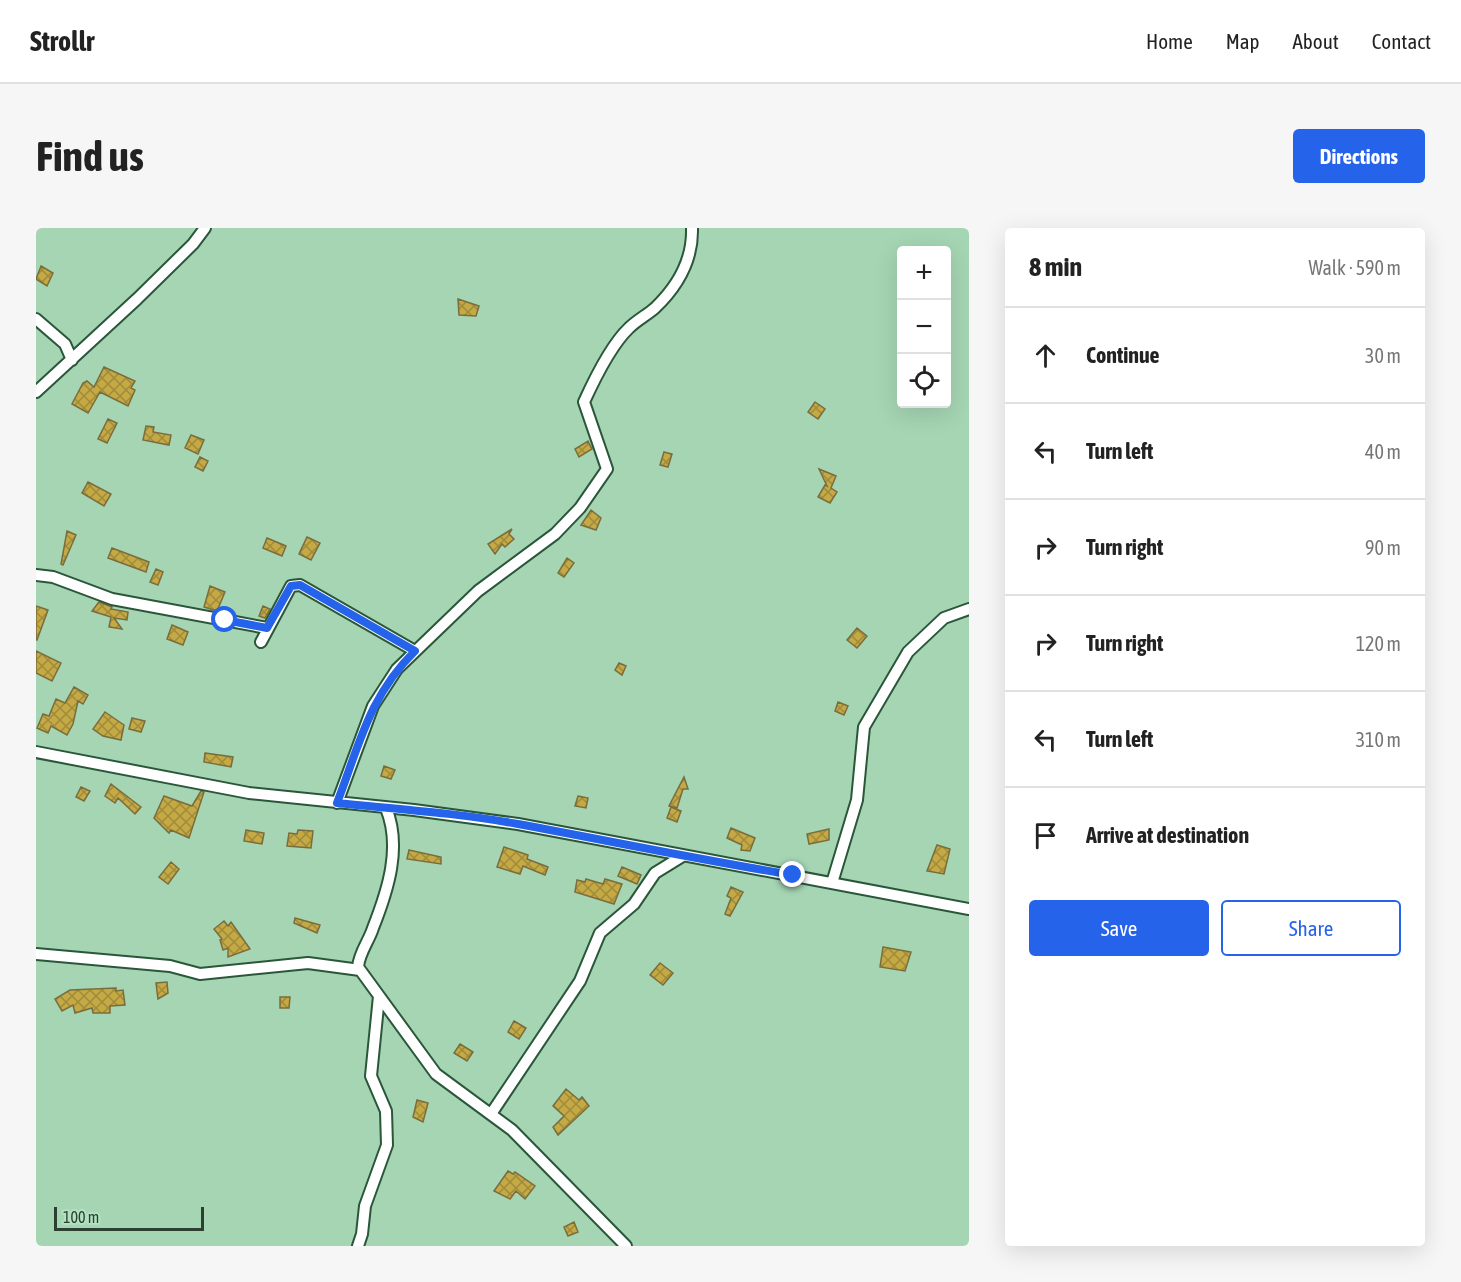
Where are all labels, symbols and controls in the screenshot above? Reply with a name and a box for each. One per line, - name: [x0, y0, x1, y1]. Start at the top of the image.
- text: Strollr: [30, 25, 94, 57]
- text: Home: [1146, 29, 1193, 53]
- text: Map: [1226, 29, 1260, 53]
- text: About: [1293, 29, 1339, 53]
- text: Contact: [1372, 29, 1431, 53]
- button: Directions: [1293, 129, 1425, 183]
- text: Find us: [36, 132, 144, 180]
- map controls: [897, 246, 951, 408]
- button: +: [897, 246, 951, 300]
- text: 8 min: [1029, 252, 1082, 282]
- text: Walk · 590 m: [1309, 256, 1401, 279]
- button: −: [897, 300, 951, 354]
- icon: ahead: [1029, 339, 1062, 372]
- text: Continue: [1086, 342, 1160, 368]
- text: 30 m: [1365, 344, 1401, 367]
- button: locate: [897, 354, 951, 408]
- icon: left: [1029, 435, 1062, 468]
- text: Turn left: [1086, 438, 1153, 464]
- text: 40 m: [1365, 440, 1401, 463]
- icon: right: [1029, 531, 1062, 564]
- text: Turn right: [1086, 534, 1163, 560]
- text: 90 m: [1365, 536, 1401, 559]
- route start: [211, 606, 237, 632]
- icon: right: [1029, 627, 1062, 660]
- text: Turn right: [1086, 630, 1163, 656]
- text: 120 m: [1356, 632, 1401, 655]
- icon: left: [1029, 723, 1062, 756]
- text: Turn left: [1086, 726, 1153, 752]
- text: 310 m: [1356, 728, 1401, 751]
- icon: arrive: [1029, 819, 1062, 852]
- text: Arrive at destination: [1086, 822, 1249, 848]
- route end: [779, 861, 805, 887]
- button: Save: [1029, 900, 1209, 956]
- button: Share: [1221, 900, 1401, 956]
- scale bar: [54, 1204, 204, 1232]
- text: 100 m: [63, 1208, 99, 1226]

